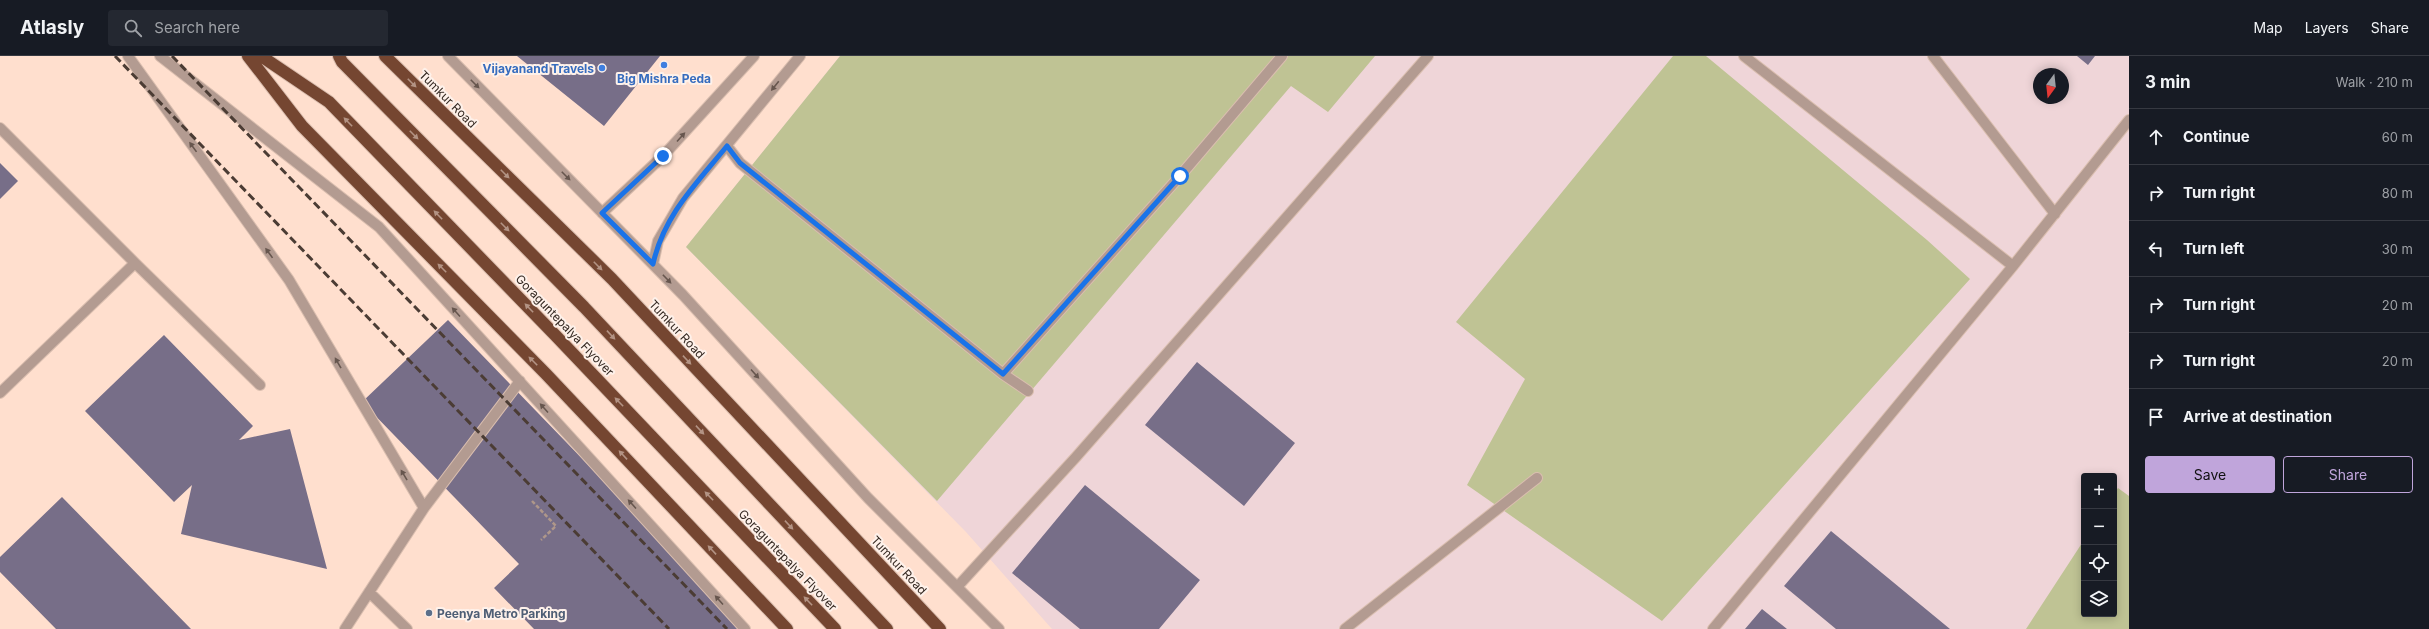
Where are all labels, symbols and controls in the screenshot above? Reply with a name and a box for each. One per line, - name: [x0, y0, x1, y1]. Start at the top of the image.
- search box: [108, 10, 388, 46]
- text: Atlasly: [20, 16, 84, 39]
- icon: search: [122, 17, 144, 39]
- text: Search here: [154, 18, 240, 37]
- text: Map: [2254, 19, 2283, 36]
- text: Layers: [2305, 19, 2349, 36]
- text: Share: [2371, 19, 2409, 36]
- marker: Big Mishra Peda: [659, 60, 669, 70]
- place label: Vijayanand Travels: [482, 61, 594, 76]
- marker: Vijayanand Travels: [597, 63, 607, 73]
- street label: Tumkur Road: [416, 67, 480, 131]
- north arrow: [2033, 68, 2069, 104]
- place label: Big Mishra Peda: [617, 71, 711, 86]
- text: 3 min: [2145, 72, 2191, 92]
- text: Walk · 210 m: [2336, 74, 2413, 90]
- one-way arrow: [407, 78, 417, 88]
- one-way arrow: [470, 79, 480, 89]
- one-way arrow: [771, 81, 780, 92]
- one-way arrow: [343, 117, 352, 127]
- icon: ahead: [2145, 126, 2167, 148]
- text: Continue: [2183, 127, 2250, 146]
- text: 60 m: [2382, 129, 2413, 145]
- one-way arrow: [409, 130, 419, 140]
- one-way arrow: [676, 132, 685, 142]
- one-way arrow: [189, 142, 197, 152]
- route end: [654, 147, 672, 165]
- route start: [1171, 167, 1189, 185]
- one-way arrow: [500, 170, 510, 179]
- one-way arrow: [561, 171, 571, 181]
- icon: right: [2145, 182, 2167, 204]
- text: Turn right: [2183, 183, 2255, 202]
- text: 80 m: [2382, 185, 2413, 201]
- one-way arrow: [433, 210, 443, 220]
- one-way arrow: [500, 222, 510, 232]
- icon: left: [2145, 238, 2167, 260]
- text: Turn left: [2183, 239, 2244, 258]
- text: 30 m: [2382, 241, 2413, 257]
- one-way arrow: [265, 247, 273, 258]
- one-way arrow: [593, 261, 603, 271]
- one-way arrow: [437, 263, 447, 273]
- street label: Goraguntepalya Flyover: [513, 271, 618, 379]
- one-way arrow: [662, 274, 672, 284]
- icon: right: [2145, 294, 2167, 316]
- text: Turn right: [2183, 295, 2255, 314]
- street label: Tumkur Road: [646, 296, 708, 362]
- text: 20 m: [2382, 297, 2413, 313]
- one-way arrow: [524, 303, 534, 313]
- one-way arrow: [452, 307, 461, 317]
- one-way arrow: [606, 330, 616, 340]
- icon: right: [2145, 350, 2167, 372]
- text: Turn right: [2183, 351, 2255, 370]
- text: 20 m: [2382, 353, 2413, 369]
- one-way arrow: [683, 355, 692, 365]
- one-way arrow: [528, 356, 538, 366]
- one-way arrow: [334, 357, 341, 369]
- one-way arrow: [751, 369, 760, 380]
- one-way arrow: [614, 397, 624, 407]
- one-way arrow: [539, 403, 549, 413]
- icon: arrive: [2145, 406, 2167, 428]
- text: Arrive at destination: [2183, 407, 2332, 426]
- one-way arrow: [695, 425, 705, 435]
- one-way arrow: [618, 450, 628, 460]
- button: Save: [2145, 456, 2275, 493]
- button: Share: [2283, 456, 2413, 493]
- one-way arrow: [400, 469, 407, 481]
- map controls: [2081, 473, 2117, 617]
- button: +: [2081, 473, 2117, 509]
- one-way arrow: [705, 492, 714, 501]
- one-way arrow: [627, 499, 636, 509]
- street label: Goraguntepalya Flyover: [736, 506, 841, 614]
- button: −: [2081, 509, 2117, 545]
- one-way arrow: [784, 520, 793, 529]
- street label: Tumkur Road: [868, 532, 930, 598]
- one-way arrow: [707, 545, 717, 555]
- button: locate: [2081, 545, 2117, 581]
- button: layers: [2081, 581, 2117, 617]
- one-way arrow: [714, 595, 724, 605]
- one-way arrow: [803, 596, 813, 606]
- place label: Peenya Metro Parking: [437, 606, 566, 621]
- marker: Peenya Metro Parking: [424, 608, 434, 618]

